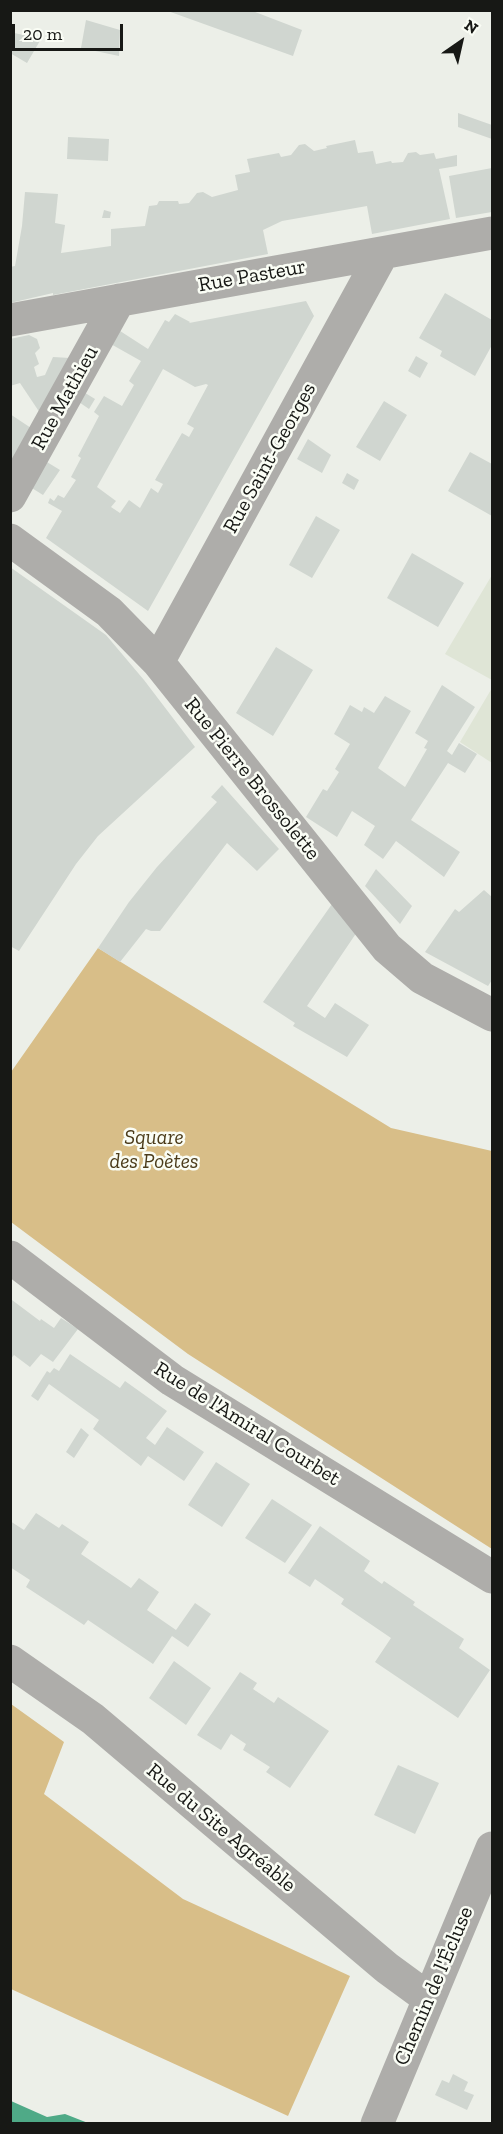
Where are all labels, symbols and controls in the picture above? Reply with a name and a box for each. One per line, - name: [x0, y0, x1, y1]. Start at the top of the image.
- scale bar: [15, 12, 126, 50]
- north arrow: [431, 12, 491, 72]
- text: N: [461, 15, 482, 38]
- text: 20 m: [23, 23, 62, 45]
- street label: Rue Pasteur: [196, 254, 308, 298]
- street label: Rue Mathieu: [26, 342, 104, 454]
- street label: Rue Saint-Georges: [218, 378, 322, 538]
- street label: Rue Pierre Brossolette: [179, 693, 325, 865]
- park label: Square des Poètes: [109, 1125, 199, 1175]
- street label: Rue de l'Amiral Courbet: [149, 1357, 345, 1491]
- street label: Rue du Site Agréable: [141, 1758, 301, 1898]
- street label: Chemin de l'Écluse: [389, 1903, 479, 2069]

